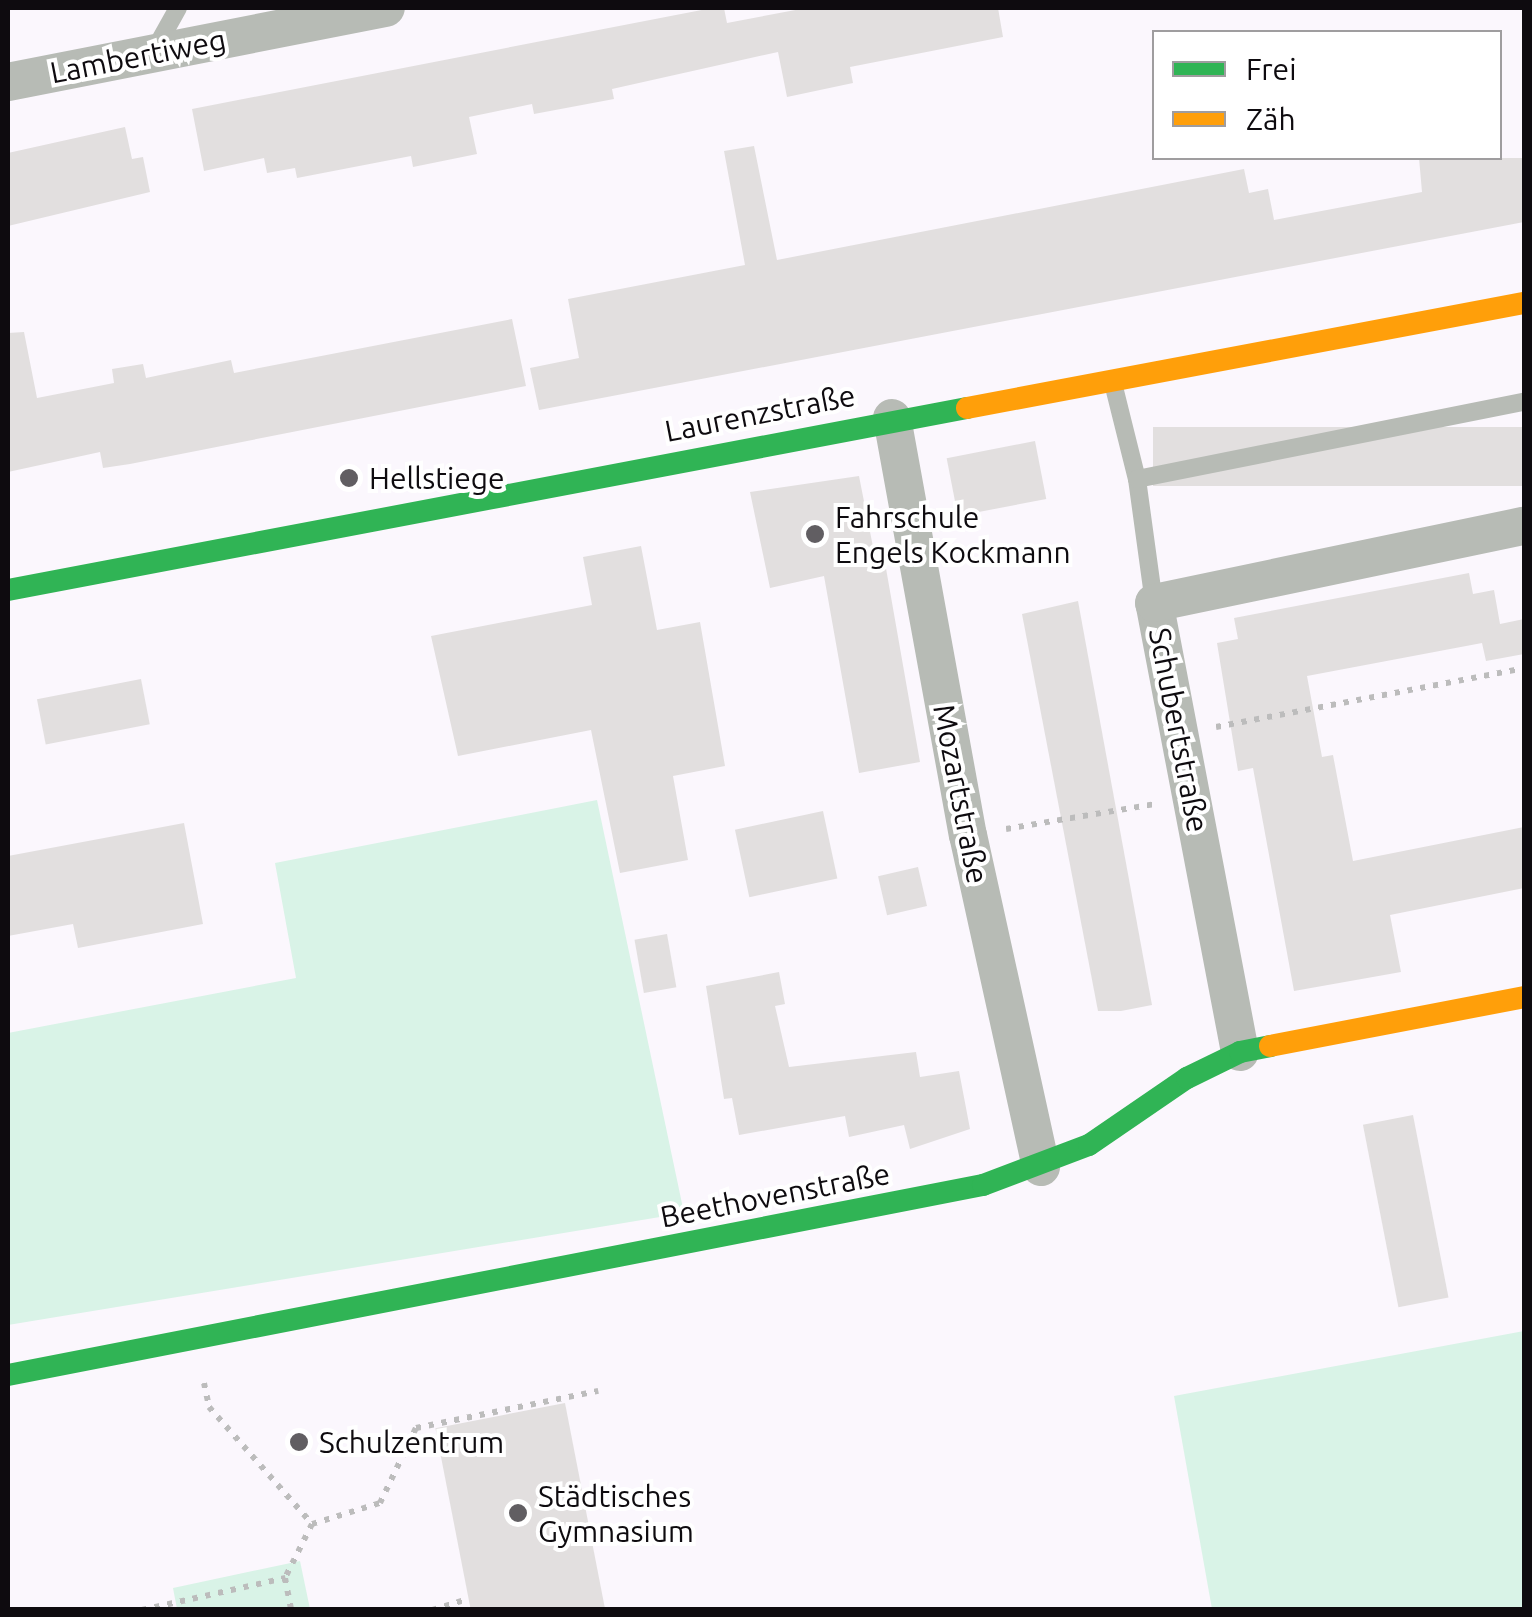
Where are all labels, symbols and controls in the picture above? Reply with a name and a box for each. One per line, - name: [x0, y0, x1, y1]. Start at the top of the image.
- street label: Lambertiweg: [47, 21, 229, 91]
- legend: [1152, 30, 1502, 160]
- text: Frei: [1246, 52, 1296, 86]
- text: Zäh: [1246, 102, 1296, 136]
- street label: Laurenzstraße: [662, 377, 858, 449]
- place label: Hellstiege: [369, 460, 505, 496]
- marker: Hellstiege: [338, 467, 360, 489]
- place label: Fahrschule Engels Kockmann: [835, 499, 1071, 570]
- marker: Fahrschule Engels Kockmann: [804, 523, 826, 545]
- street label: Schubertstraße: [1142, 625, 1216, 835]
- street label: Mozartstraße: [926, 701, 996, 887]
- street label: Beethovenstraße: [657, 1155, 893, 1235]
- place label: Schulzentrum: [319, 1424, 504, 1460]
- marker: Schulzentrum: [288, 1431, 310, 1453]
- place label: Städtisches Gymnasium: [538, 1478, 694, 1548]
- marker: Städtisches Gymnasium: [507, 1502, 529, 1524]

